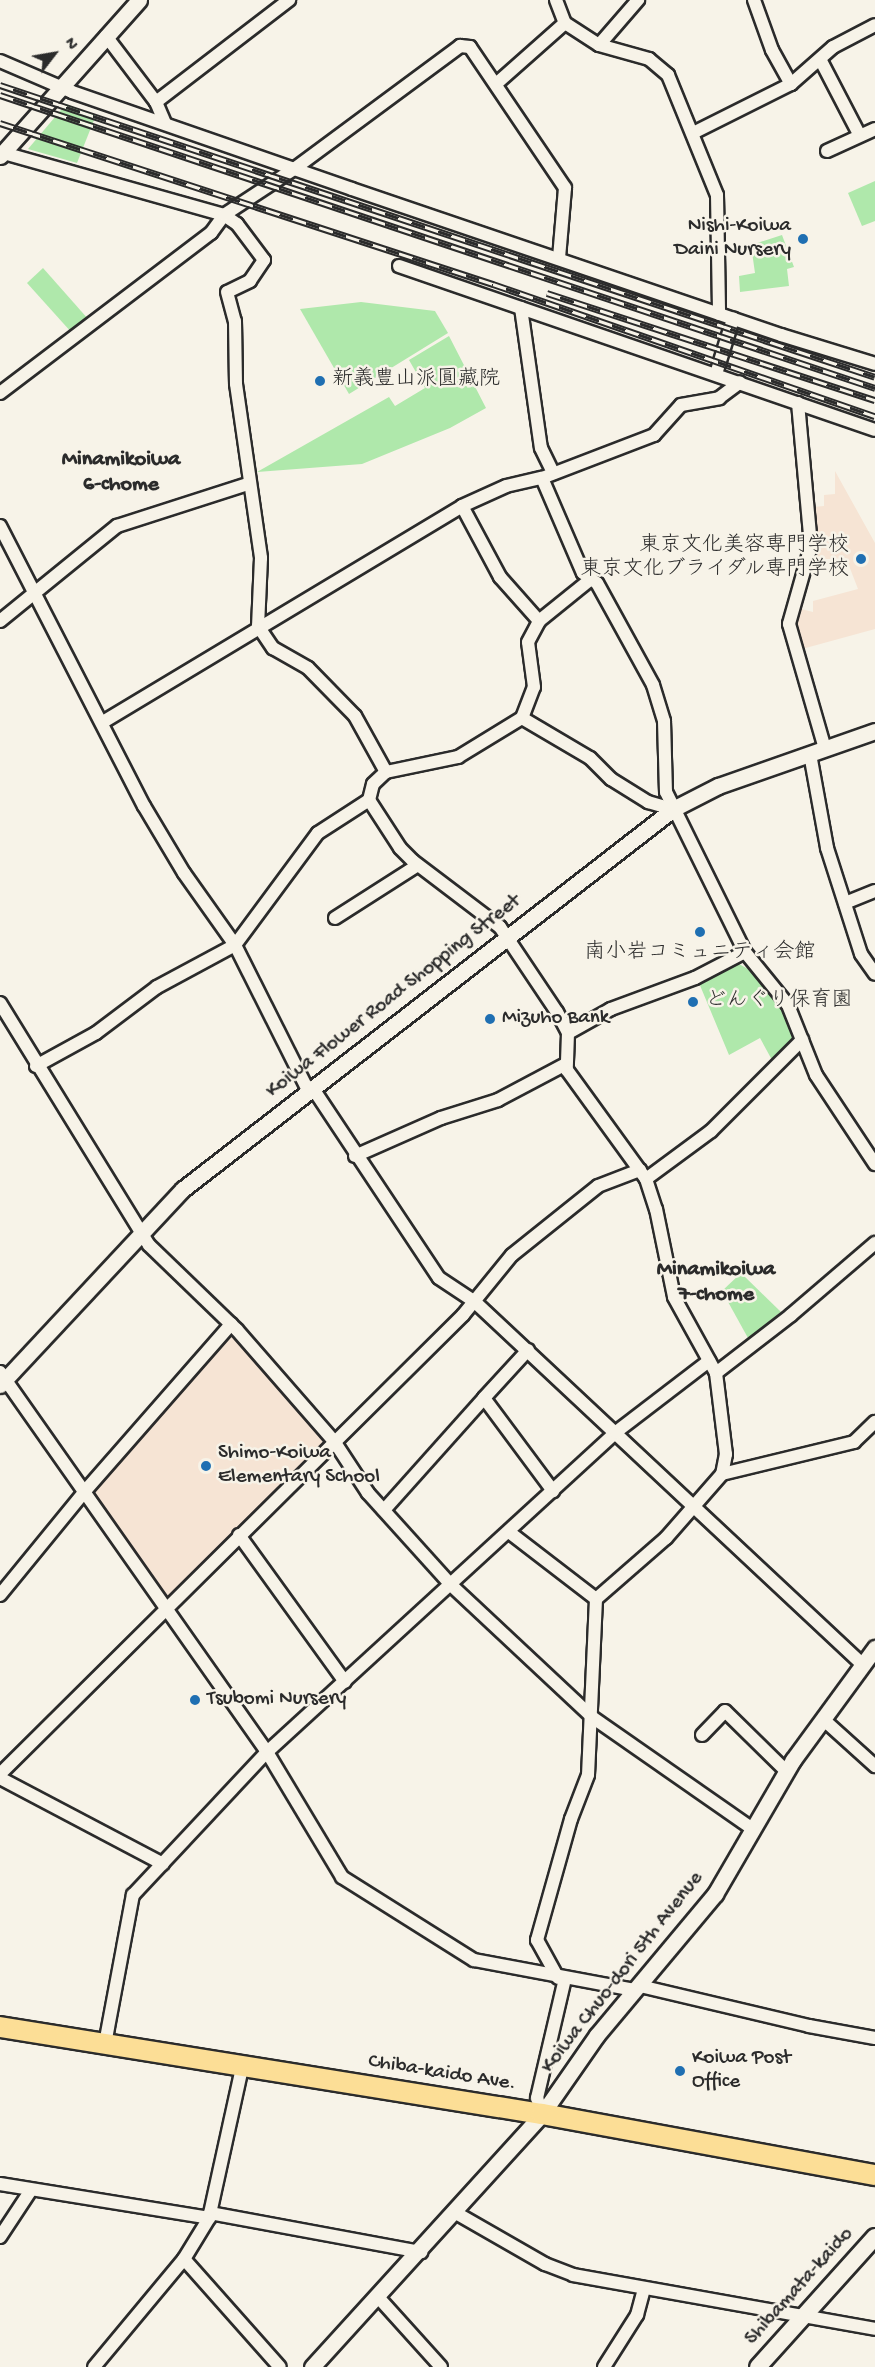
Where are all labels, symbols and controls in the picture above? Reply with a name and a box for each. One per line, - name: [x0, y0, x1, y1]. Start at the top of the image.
- north arrow: [24, 24, 84, 84]
- text: N: [59, 35, 81, 54]
- place label: Nishi-Koiwa Daini Nursery: [674, 214, 791, 264]
- marker: Nishi-Koiwa Daini Nursery: [796, 232, 810, 246]
- place label: 新義豊山派圓藏院: [332, 368, 500, 394]
- marker: 新義豊山派圓藏院: [313, 374, 327, 388]
- district label: Minamikoiwa 6-chome: [62, 447, 180, 499]
- place label: 東京文化美容専門学校 東京文化ブライダル専門学校: [576, 534, 849, 584]
- marker: 東京文化美容専門学校 東京文化ブライダル専門学校: [854, 552, 868, 566]
- street label: Koiwa Flower Road Shopping Street: [262, 890, 526, 1104]
- marker: 南小岩コミュニティ会館: [693, 925, 707, 939]
- place label: 南小岩コミュニティ会館: [585, 941, 815, 967]
- place label: どんぐり保育園: [705, 989, 852, 1015]
- marker: どんぐり保育園: [686, 995, 700, 1009]
- place label: Mizuho Bank: [502, 1006, 609, 1032]
- marker: Mizuho Bank: [483, 1012, 497, 1026]
- district label: Minamikoiwa 7-chome: [657, 1257, 775, 1308]
- place label: Shimo-Koiwa Elementary School: [218, 1441, 380, 1491]
- marker: Shimo-Koiwa Elementary School: [199, 1459, 213, 1473]
- place label: Tsubomi Nursery: [207, 1687, 346, 1713]
- marker: Tsubomi Nursery: [188, 1693, 202, 1707]
- street label: Koiwa Chuo-dori 5th Avenue: [536, 1867, 710, 2079]
- place label: Koiwa Post Office: [692, 2046, 791, 2096]
- street label: Chiba-kaido Ave.: [366, 2050, 518, 2098]
- marker: Koiwa Post Office: [673, 2064, 687, 2078]
- street label: Shibamata-kaido: [740, 2223, 860, 2351]

